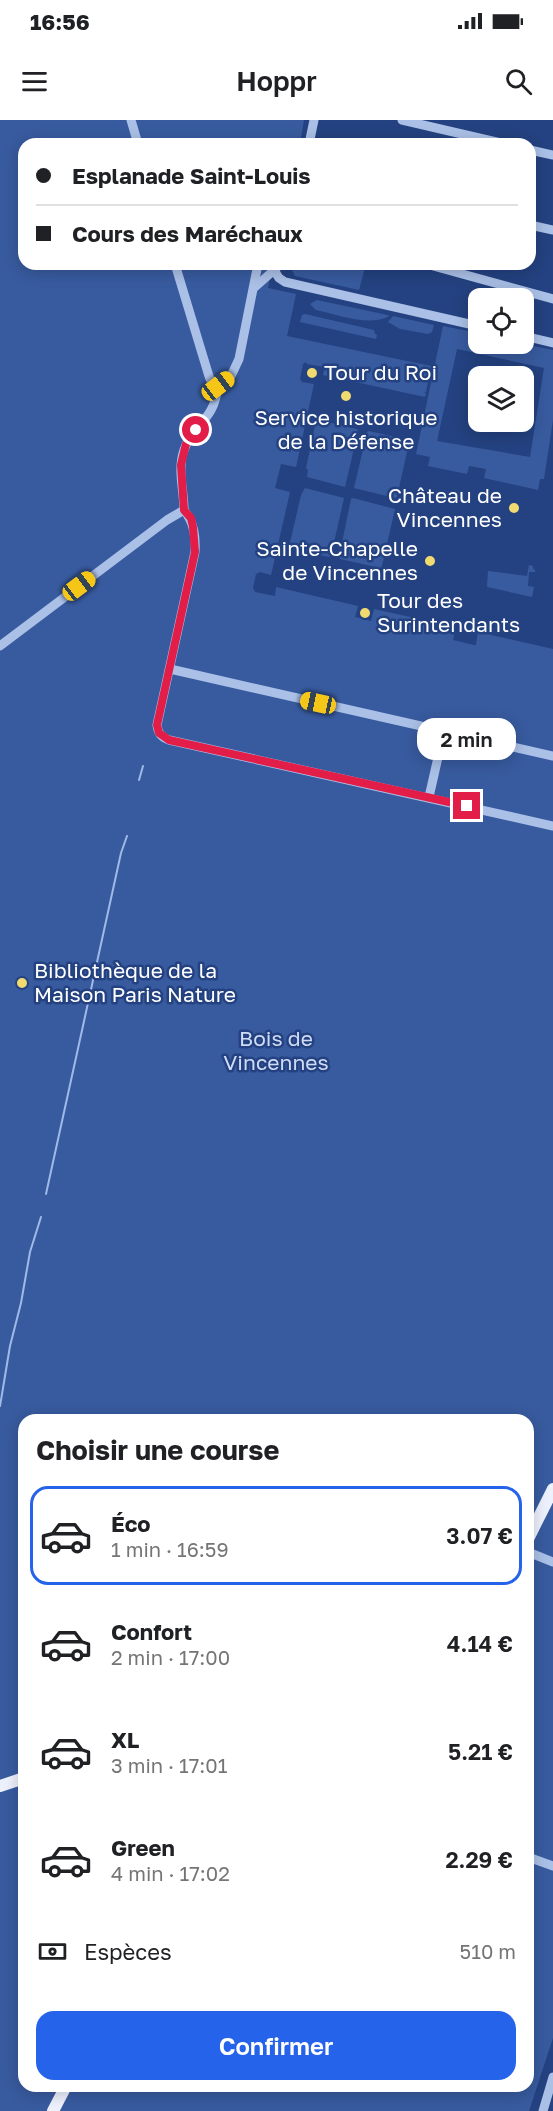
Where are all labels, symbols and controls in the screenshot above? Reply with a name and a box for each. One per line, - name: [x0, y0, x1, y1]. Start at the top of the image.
- text: 16:56: [30, 8, 90, 35]
- icon: menu: [18, 65, 51, 98]
- text: Hoppr: [236, 65, 317, 97]
- icon: search: [502, 65, 535, 98]
- text: Esplanade Saint-Louis: [72, 162, 311, 189]
- text: Cours des Maréchaux: [72, 220, 303, 247]
- map controls: [468, 288, 534, 432]
- button: locate: [468, 288, 534, 354]
- place label: Tour du Roi: [324, 359, 437, 385]
- marker: Tour du Roi: [305, 366, 319, 380]
- button: layers: [468, 366, 534, 432]
- car: [198, 368, 238, 404]
- marker: Service historique de la Défense: [339, 389, 353, 403]
- place label: Service historique de la Défense: [255, 404, 438, 454]
- route start: [182, 416, 209, 443]
- place label: Château de Vincennes: [388, 482, 502, 532]
- marker: Château de Vincennes: [507, 501, 521, 515]
- place label: Sainte-Chapelle de Vincennes: [256, 535, 418, 585]
- marker: Sainte-Chapelle de Vincennes: [423, 554, 437, 568]
- car: [59, 568, 99, 604]
- place label: Tour des Surintendants: [377, 587, 520, 637]
- marker: Tour des Surintendants: [358, 606, 372, 620]
- car: [299, 690, 337, 716]
- callout: 2 min: [418, 719, 516, 761]
- text: 2 min: [441, 727, 493, 751]
- route end: [453, 792, 480, 819]
- place label: Bibliothèque de la Maison Paris Nature: [34, 957, 236, 1007]
- marker: Bibliothèque de la Maison Paris Nature: [15, 976, 29, 990]
- park label: Bois de Vincennes: [223, 1025, 329, 1075]
- text: Choisir une course: [36, 1434, 279, 1466]
- icon: car: [39, 1509, 93, 1563]
- text: Éco: [111, 1510, 150, 1537]
- text: 3.07 €: [446, 1522, 513, 1549]
- text: 1 min · 16:59: [111, 1537, 229, 1561]
- icon: car: [39, 1617, 93, 1671]
- text: Confort: [111, 1618, 192, 1645]
- text: 4.14 €: [447, 1630, 513, 1657]
- text: 2 min · 17:00: [111, 1645, 230, 1669]
- icon: car: [39, 1725, 93, 1779]
- text: XL: [111, 1726, 139, 1753]
- text: 5.21 €: [448, 1738, 513, 1765]
- text: 3 min · 17:01: [111, 1753, 227, 1777]
- icon: car: [39, 1833, 93, 1887]
- text: Green: [111, 1834, 175, 1861]
- text: 2.29 €: [445, 1846, 513, 1873]
- text: 4 min · 17:02: [111, 1861, 230, 1885]
- icon: cash: [36, 1935, 69, 1968]
- text: Espèces: [84, 1938, 172, 1965]
- text: 510 m: [460, 1939, 516, 1963]
- button: Confirmer: [36, 2011, 516, 2080]

